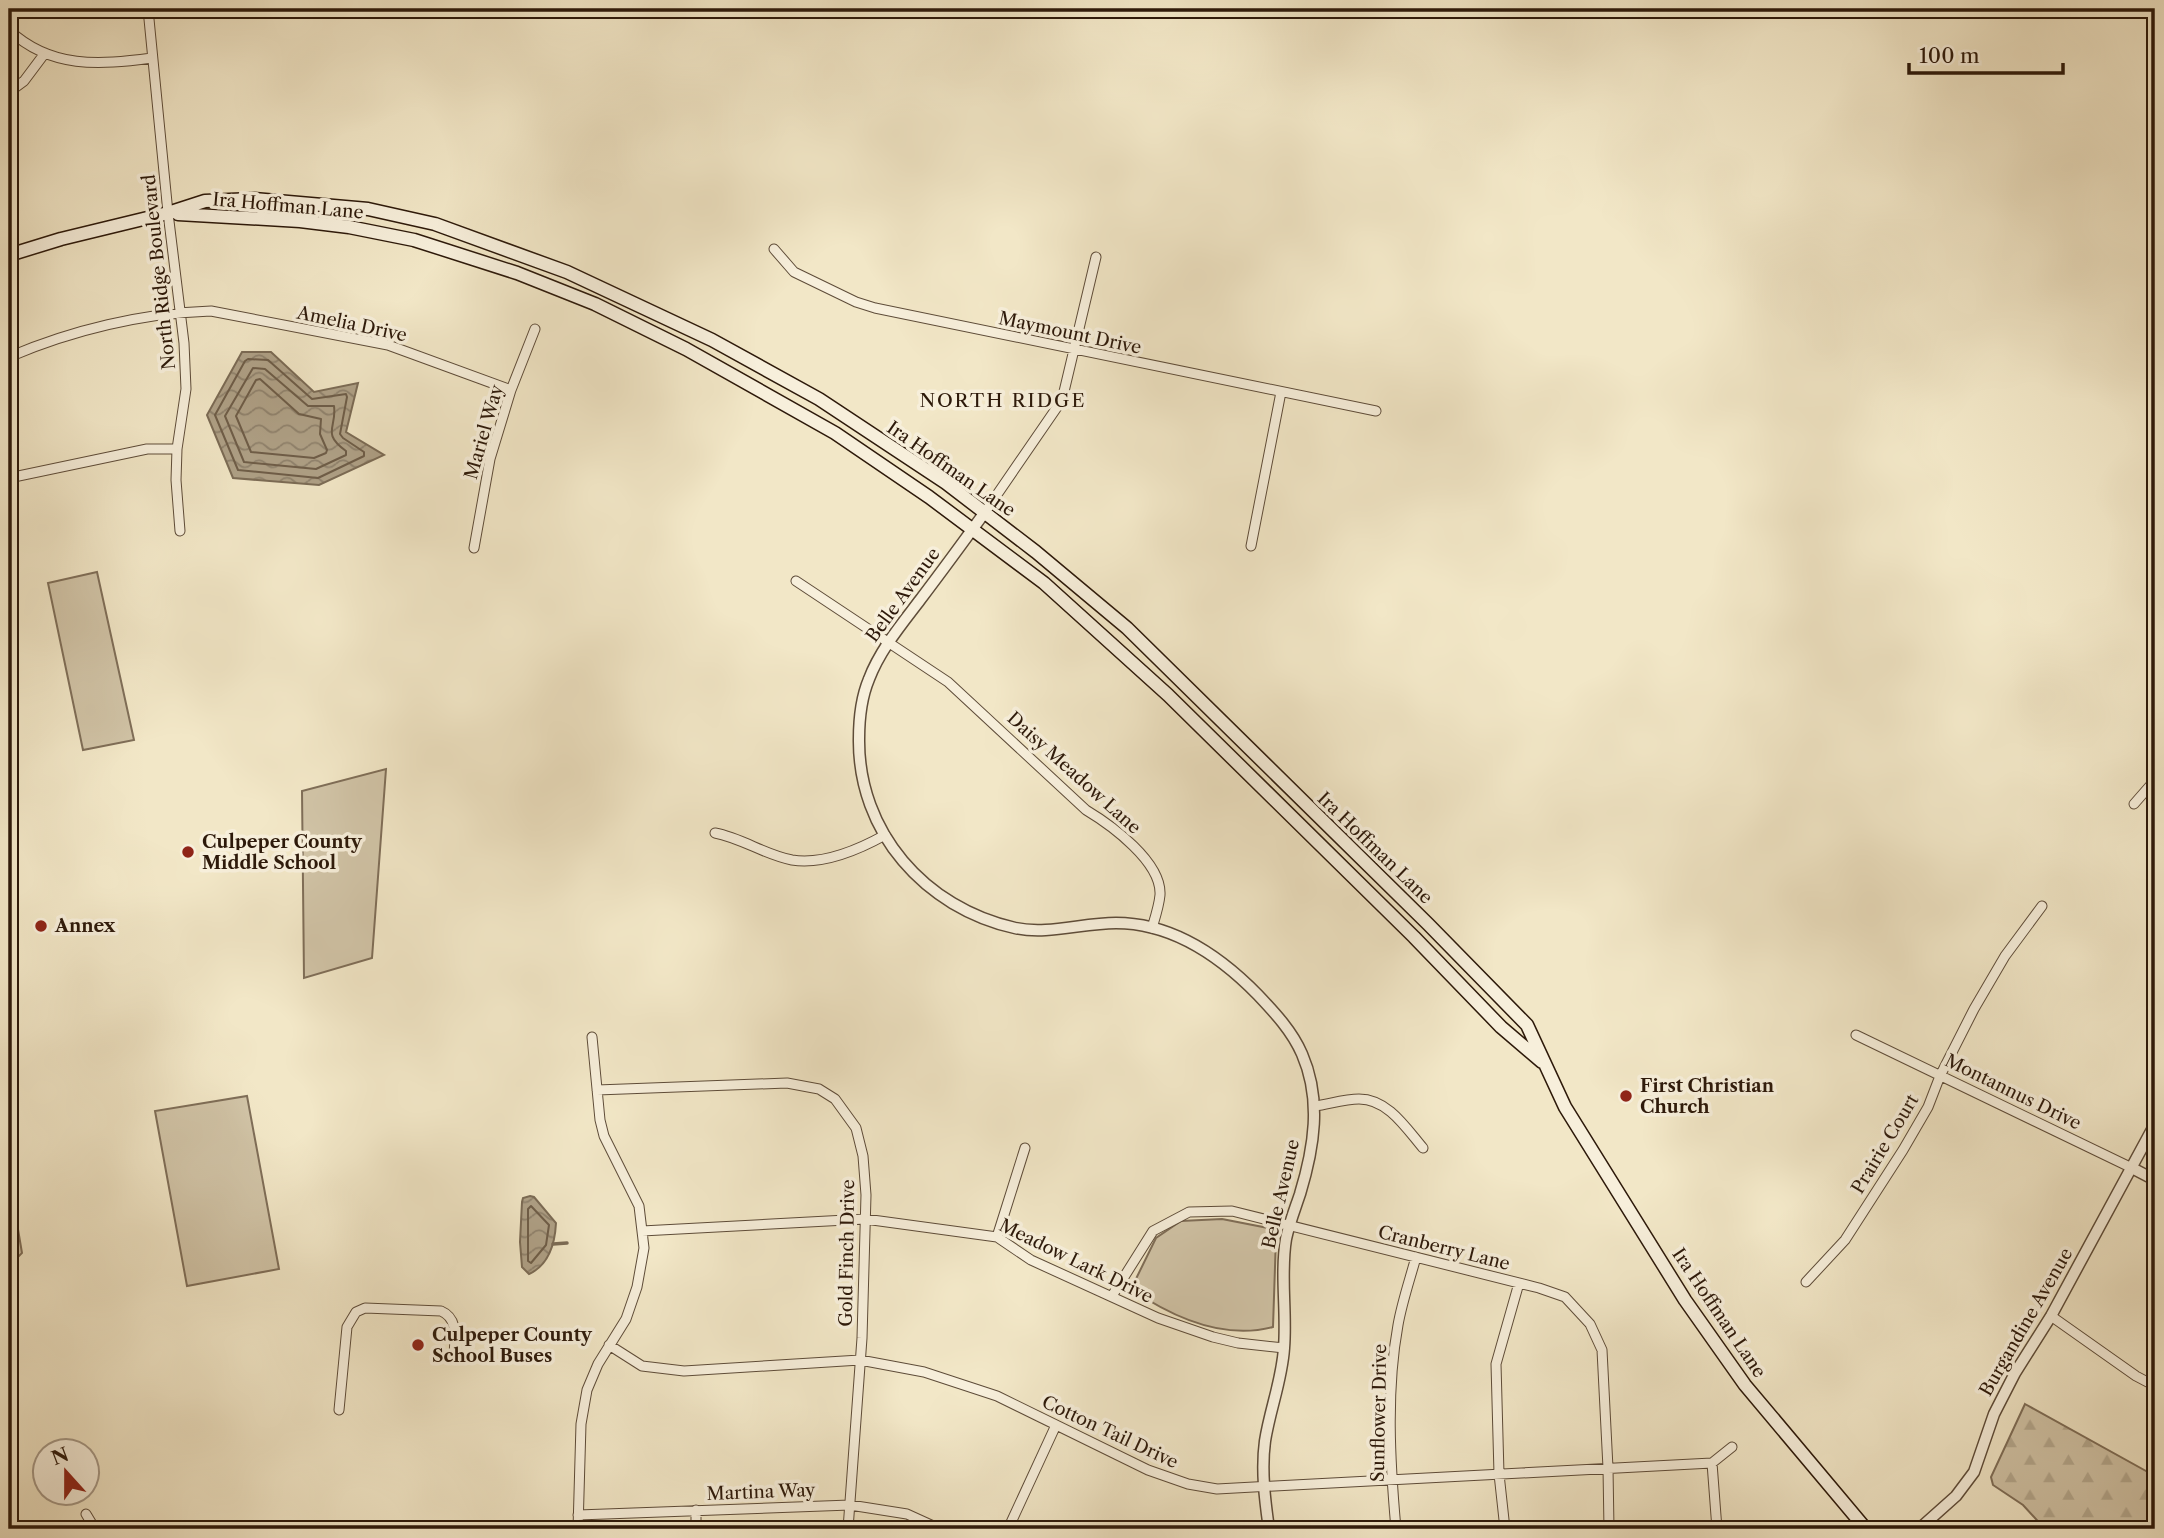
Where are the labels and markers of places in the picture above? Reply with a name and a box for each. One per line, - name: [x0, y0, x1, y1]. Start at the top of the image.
- place label: Culpeper County Middle School: [202, 831, 363, 874]
- marker: Culpeper County Middle School: [180, 844, 196, 860]
- place label: Annex: [54, 915, 116, 937]
- marker: Annex: [33, 918, 49, 934]
- place label: First Christian Church: [1640, 1075, 1775, 1118]
- marker: First Christian Church: [1618, 1088, 1634, 1104]
- place label: Culpeper County School Buses: [432, 1324, 593, 1367]
- marker: Culpeper County School Buses: [410, 1337, 426, 1353]

